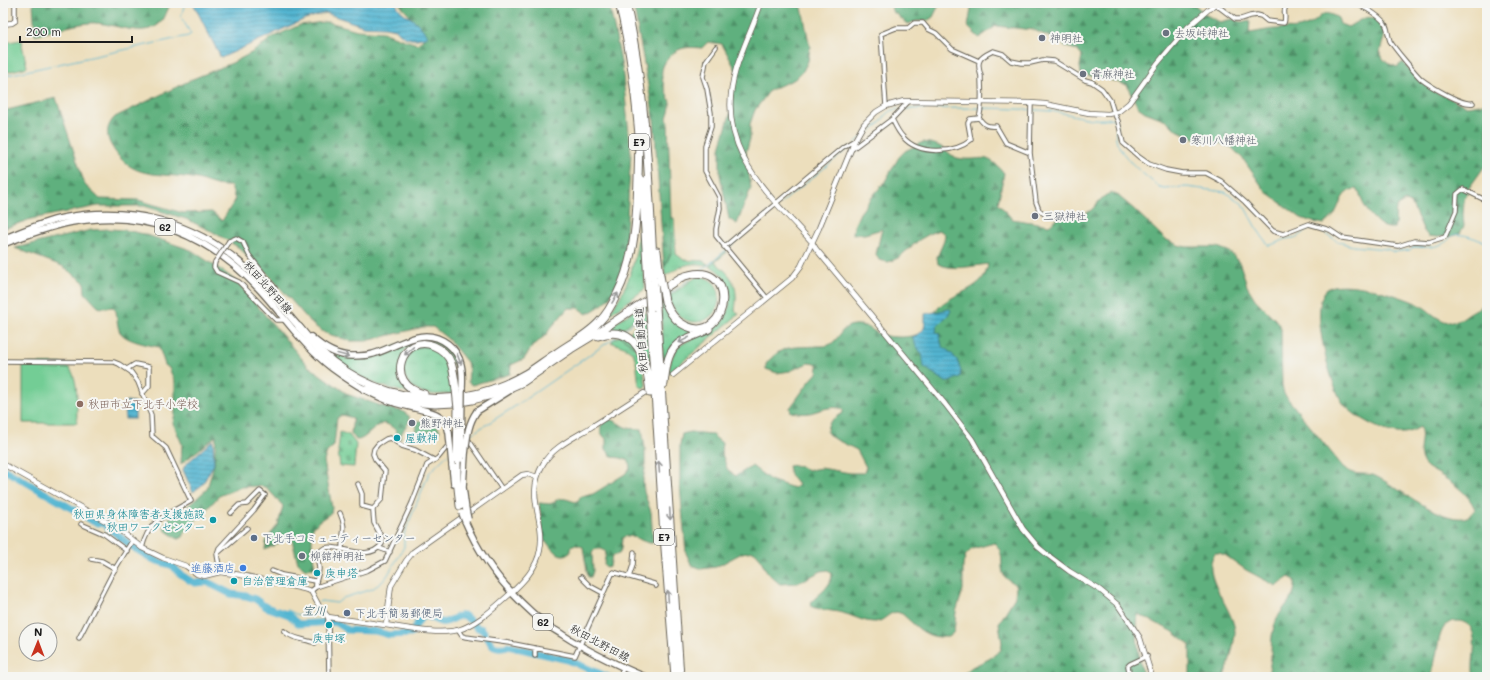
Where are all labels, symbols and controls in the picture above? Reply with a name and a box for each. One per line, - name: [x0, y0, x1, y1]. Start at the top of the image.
- scale bar: [20, 18, 132, 44]
- text: 200 m: [26, 23, 61, 39]
- place label: 去坂峠神社: [1174, 25, 1229, 40]
- marker: 去坂峠神社: [1161, 28, 1171, 38]
- place label: 神明社: [1050, 30, 1083, 45]
- marker: 神明社: [1037, 33, 1047, 43]
- place label: 青麻神社: [1091, 66, 1135, 81]
- marker: 青麻神社: [1078, 69, 1088, 79]
- place label: 寒川八幡神社: [1191, 132, 1257, 147]
- road number: E7: [629, 134, 649, 150]
- marker: 寒川八幡神社: [1178, 135, 1188, 145]
- place label: 三獄神社: [1043, 208, 1087, 223]
- marker: 三獄神社: [1030, 211, 1040, 221]
- road number: 62: [155, 219, 175, 235]
- street label: 秋田北野田線: [241, 257, 296, 316]
- one-way arrow: [611, 292, 619, 304]
- street label: 秋田自動車道: [631, 307, 650, 373]
- one-way arrow: [679, 337, 691, 344]
- one-way arrow: [404, 346, 414, 356]
- one-way arrow: [336, 351, 349, 359]
- one-way arrow: [455, 353, 463, 365]
- place label: 秋田市立下北手小学校: [88, 396, 198, 411]
- marker: 秋田市立下北手小学校: [75, 399, 85, 409]
- place label: 熊野神社: [420, 415, 464, 430]
- marker: 熊野神社: [407, 418, 417, 428]
- place label: 屋敷神: [405, 430, 438, 445]
- marker: 屋敷神: [392, 433, 402, 443]
- one-way arrow: [655, 461, 663, 474]
- place label: 秋田県身体障害者支援施設 秋田ワークセンター: [73, 506, 205, 534]
- one-way arrow: [666, 507, 673, 520]
- marker: 秋田県身体障害者支援施設 秋田ワークセンター: [208, 515, 218, 525]
- road number: E7: [654, 529, 674, 545]
- place label: 下北手コミュニティーセンター: [262, 530, 416, 545]
- marker: 下北手コミュニティーセンター: [249, 533, 259, 543]
- place label: 柳舘神明社: [310, 548, 365, 563]
- marker: 柳舘神明社: [297, 551, 307, 561]
- place label: 進藤酒店: [191, 560, 235, 575]
- marker: 進藤酒店: [238, 563, 248, 573]
- place label: 庚申塔: [325, 565, 358, 580]
- marker: 庚申塔: [312, 568, 322, 578]
- place label: 自治管理倉庫: [242, 573, 308, 588]
- marker: 自治管理倉庫: [229, 576, 239, 586]
- one-way arrow: [664, 590, 671, 603]
- water label: 宝川: [302, 602, 326, 618]
- place label: 下北手簡易郵便局: [355, 605, 443, 620]
- marker: 下北手簡易郵便局: [342, 608, 352, 618]
- road number: 62: [533, 614, 553, 630]
- marker: 庚申塚: [324, 620, 334, 630]
- street label: 秋田北野田線: [568, 620, 633, 665]
- north arrow: [18, 622, 58, 662]
- text: N: [34, 624, 42, 639]
- place label: 庚申塚: [313, 630, 346, 645]

